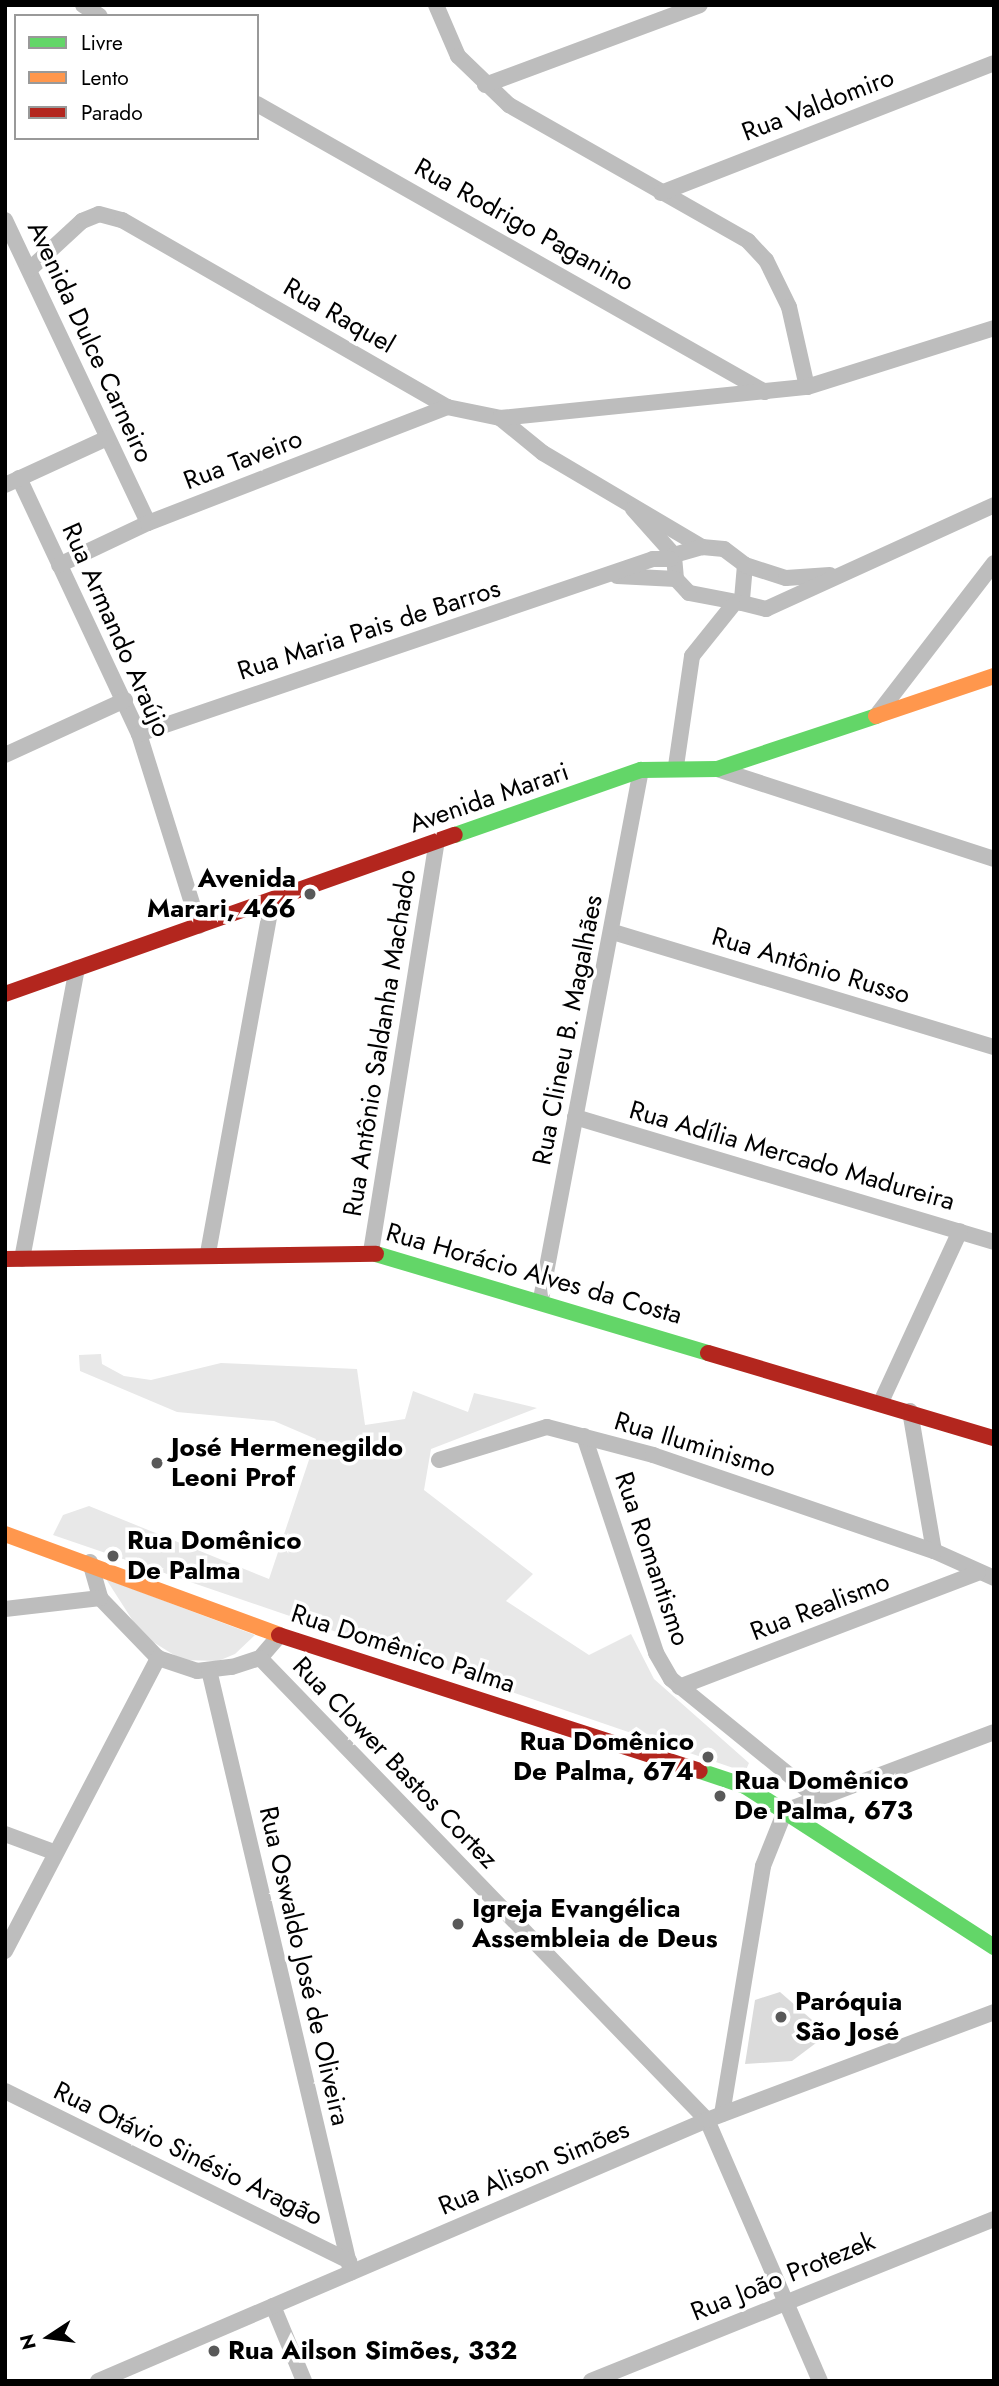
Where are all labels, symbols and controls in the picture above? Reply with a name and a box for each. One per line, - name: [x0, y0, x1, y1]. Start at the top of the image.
- legend: [14, 14, 259, 140]
- text: Livre: [81, 28, 123, 58]
- street label: Rua Valdomiro: [738, 62, 898, 148]
- text: Lento: [81, 63, 129, 93]
- text: Parado: [81, 98, 143, 128]
- street label: Rua Rodrigo Paganino: [409, 152, 639, 298]
- street label: Avenida Dulce Carneiro: [20, 216, 160, 468]
- street label: Rua Raquel: [278, 272, 400, 360]
- street label: Rua Taveiro: [179, 423, 307, 497]
- street label: Rua Armando Araújo: [55, 518, 177, 742]
- street label: Rua Maria Pais de Barros: [234, 573, 504, 687]
- street label: Avenida Marari: [405, 756, 573, 840]
- place label: Avenida Marari, 466: [147, 863, 296, 924]
- street label: Rua Antônio Saldanha Machado: [337, 867, 423, 1219]
- marker: Avenida Marari, 466: [302, 886, 318, 902]
- street label: Rua Clineu B. Magalhães: [527, 892, 609, 1168]
- street label: Rua Antônio Russo: [708, 921, 914, 1011]
- street label: Rua Adília Mercado Madureira: [626, 1095, 958, 1217]
- street label: Rua Horácio Alves da Costa: [383, 1217, 685, 1331]
- street label: Rua Iluminismo: [611, 1406, 779, 1484]
- place label: José Hermenegildo Leoni Prof: [171, 1432, 403, 1494]
- marker: José Hermenegildo Leoni Prof: [149, 1455, 165, 1471]
- street label: Rua Romantismo: [608, 1468, 696, 1650]
- place label: Rua Domênico De Palma: [127, 1525, 302, 1586]
- marker: Rua Domênico De Palma: [105, 1548, 121, 1564]
- street label: Rua Realismo: [746, 1566, 894, 1648]
- street label: Rua Domênico Palma: [287, 1598, 519, 1700]
- street label: Rua Clower Bastos Cortez: [286, 1651, 504, 1875]
- place label: Rua Domênico De Palma, 674: [513, 1726, 694, 1788]
- marker: Rua Domênico De Palma, 674: [700, 1749, 716, 1765]
- place label: Rua Domênico De Palma, 673: [734, 1765, 913, 1826]
- marker: Rua Domênico De Palma, 673: [712, 1788, 728, 1804]
- street label: Rua Oswaldo José de Oliveira: [252, 1803, 356, 2129]
- place label: Igreja Evangélica Assembleia de Deus: [472, 1893, 717, 1954]
- marker: Igreja Evangélica Assembleia de Deus: [450, 1916, 466, 1932]
- place label: Paróquia São José: [795, 1986, 902, 2048]
- marker: Paróquia São José: [773, 2009, 789, 2025]
- street label: Rua Otávio Sinésio Aragão: [48, 2075, 328, 2233]
- street label: Rua Alison Simões: [434, 2114, 634, 2222]
- street label: Rua João Protezek: [686, 2226, 880, 2328]
- north arrow: [14, 2302, 84, 2372]
- text: N: [13, 2331, 43, 2352]
- place label: Rua Ailson Simões, 332: [228, 2335, 517, 2367]
- marker: Rua Ailson Simões, 332: [206, 2343, 222, 2359]

